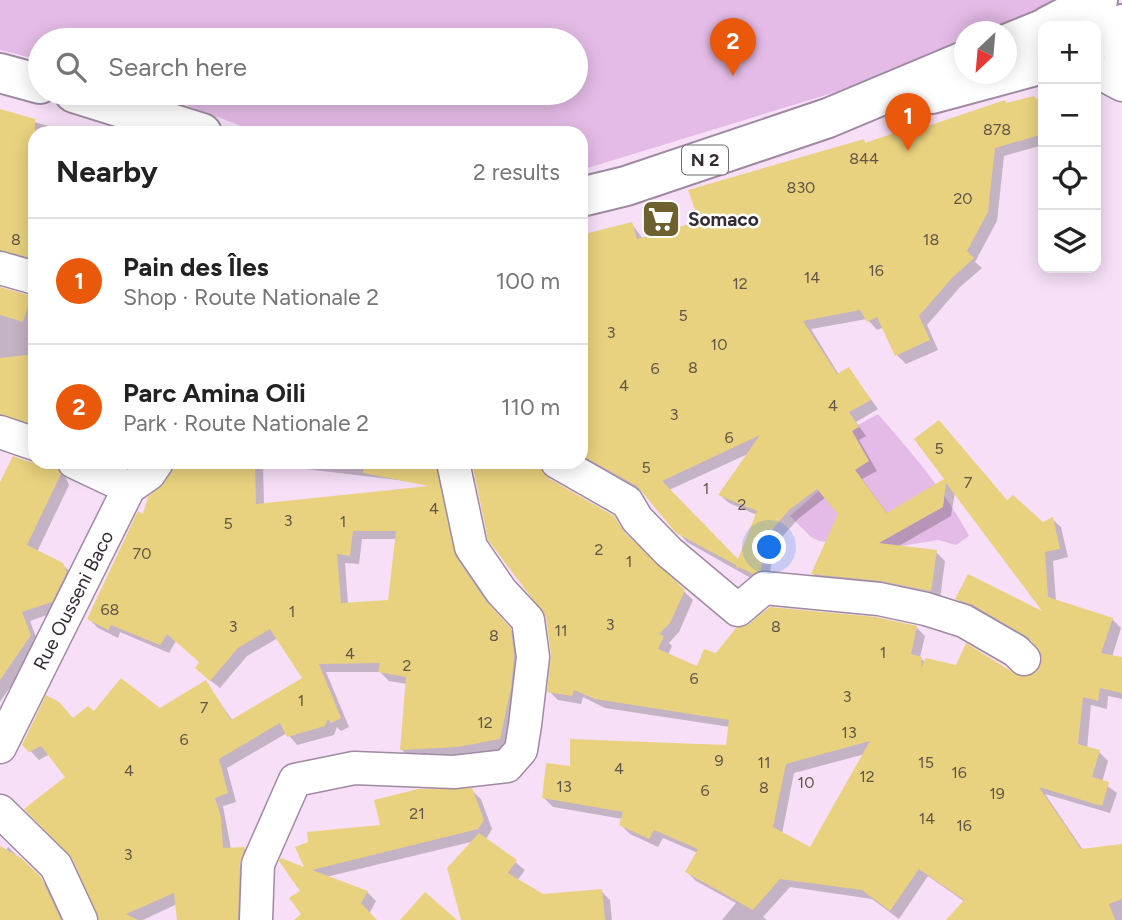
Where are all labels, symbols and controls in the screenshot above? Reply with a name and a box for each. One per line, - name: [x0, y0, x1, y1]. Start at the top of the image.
- pin: 2: [710, 18, 756, 76]
- north arrow: [954, 21, 1017, 84]
- map controls: [1038, 21, 1101, 273]
- button: +: [1038, 21, 1101, 84]
- search box: [28, 28, 588, 105]
- icon: search: [52, 48, 90, 86]
- text: Search here: [108, 51, 247, 83]
- button: −: [1038, 84, 1101, 147]
- pin: 1: [885, 93, 931, 151]
- house number: 878: [983, 120, 1011, 139]
- road number: N 2: [682, 146, 728, 174]
- button: locate: [1038, 147, 1101, 210]
- house number: 844: [849, 149, 879, 168]
- text: Nearby: [56, 153, 158, 190]
- text: 2 results: [473, 158, 560, 186]
- house number: 830: [787, 178, 815, 197]
- house number: 20: [953, 189, 973, 208]
- supermarket icon: Somaco: [640, 198, 682, 240]
- place label: Somaco: [688, 208, 759, 231]
- button: layers: [1038, 210, 1101, 273]
- house number: 8: [11, 230, 21, 249]
- house number: 18: [923, 230, 939, 249]
- text: Pain des Îles: [123, 251, 269, 283]
- house number: 16: [868, 261, 884, 280]
- text: 1: [74, 267, 84, 295]
- text: 100 m: [496, 267, 560, 295]
- house number: 14: [804, 268, 820, 287]
- house number: 12: [732, 274, 748, 293]
- text: Shop · Route Nationale 2: [123, 283, 379, 311]
- house number: 5: [678, 306, 688, 325]
- house number: 3: [607, 323, 615, 342]
- house number: 10: [711, 335, 727, 354]
- house number: 8: [688, 358, 698, 377]
- house number: 6: [650, 359, 660, 378]
- house number: 4: [619, 376, 629, 395]
- text: Parc Amina Oili: [123, 377, 306, 409]
- text: 2: [72, 393, 86, 421]
- text: 110 m: [501, 393, 560, 421]
- house number: 4: [828, 396, 838, 415]
- house number: 3: [670, 405, 678, 424]
- text: Park · Route Nationale 2: [123, 409, 369, 437]
- house number: 6: [724, 428, 734, 447]
- house number: 5: [934, 439, 944, 458]
- house number: 5: [641, 458, 651, 477]
- house number: 7: [964, 473, 973, 492]
- house number: 1: [703, 479, 709, 498]
- house number: 2: [738, 495, 746, 514]
- house number: 4: [429, 499, 439, 518]
- house number: 3: [284, 511, 292, 530]
- house number: 1: [340, 512, 346, 531]
- house number: 5: [223, 514, 233, 533]
- street label: Rue Ousseni Baco: [28, 527, 118, 674]
- your location: [752, 530, 786, 564]
- house number: 2: [595, 540, 603, 559]
- house number: 70: [133, 544, 151, 563]
- house number: 1: [626, 552, 632, 571]
- house number: 68: [101, 600, 119, 619]
- house number: 1: [289, 602, 295, 621]
- house number: 3: [606, 615, 614, 634]
- house number: 3: [229, 617, 237, 636]
- house number: 8: [771, 617, 781, 636]
- house number: 11: [554, 621, 568, 640]
- house number: 8: [489, 626, 499, 645]
- house number: 1: [880, 643, 886, 662]
- house number: 4: [345, 644, 355, 663]
- house number: 2: [403, 656, 411, 675]
- house number: 6: [689, 669, 699, 688]
- house number: 3: [843, 687, 851, 706]
- house number: 1: [298, 691, 304, 710]
- house number: 7: [200, 698, 209, 717]
- house number: 12: [477, 713, 493, 732]
- house number: 13: [841, 723, 857, 742]
- house number: 6: [179, 730, 189, 749]
- house number: 9: [714, 751, 724, 770]
- house number: 11: [757, 753, 771, 772]
- house number: 15: [918, 753, 934, 772]
- house number: 4: [614, 759, 624, 778]
- house number: 4: [124, 761, 134, 780]
- house number: 16: [951, 763, 967, 782]
- house number: 12: [859, 767, 875, 786]
- house number: 10: [798, 773, 814, 792]
- house number: 13: [556, 777, 572, 796]
- house number: 8: [759, 778, 769, 797]
- house number: 6: [700, 781, 710, 800]
- house number: 19: [989, 784, 1005, 803]
- house number: 21: [409, 804, 425, 823]
- house number: 14: [919, 809, 935, 828]
- house number: 16: [956, 816, 972, 835]
- house number: 3: [124, 845, 132, 864]

